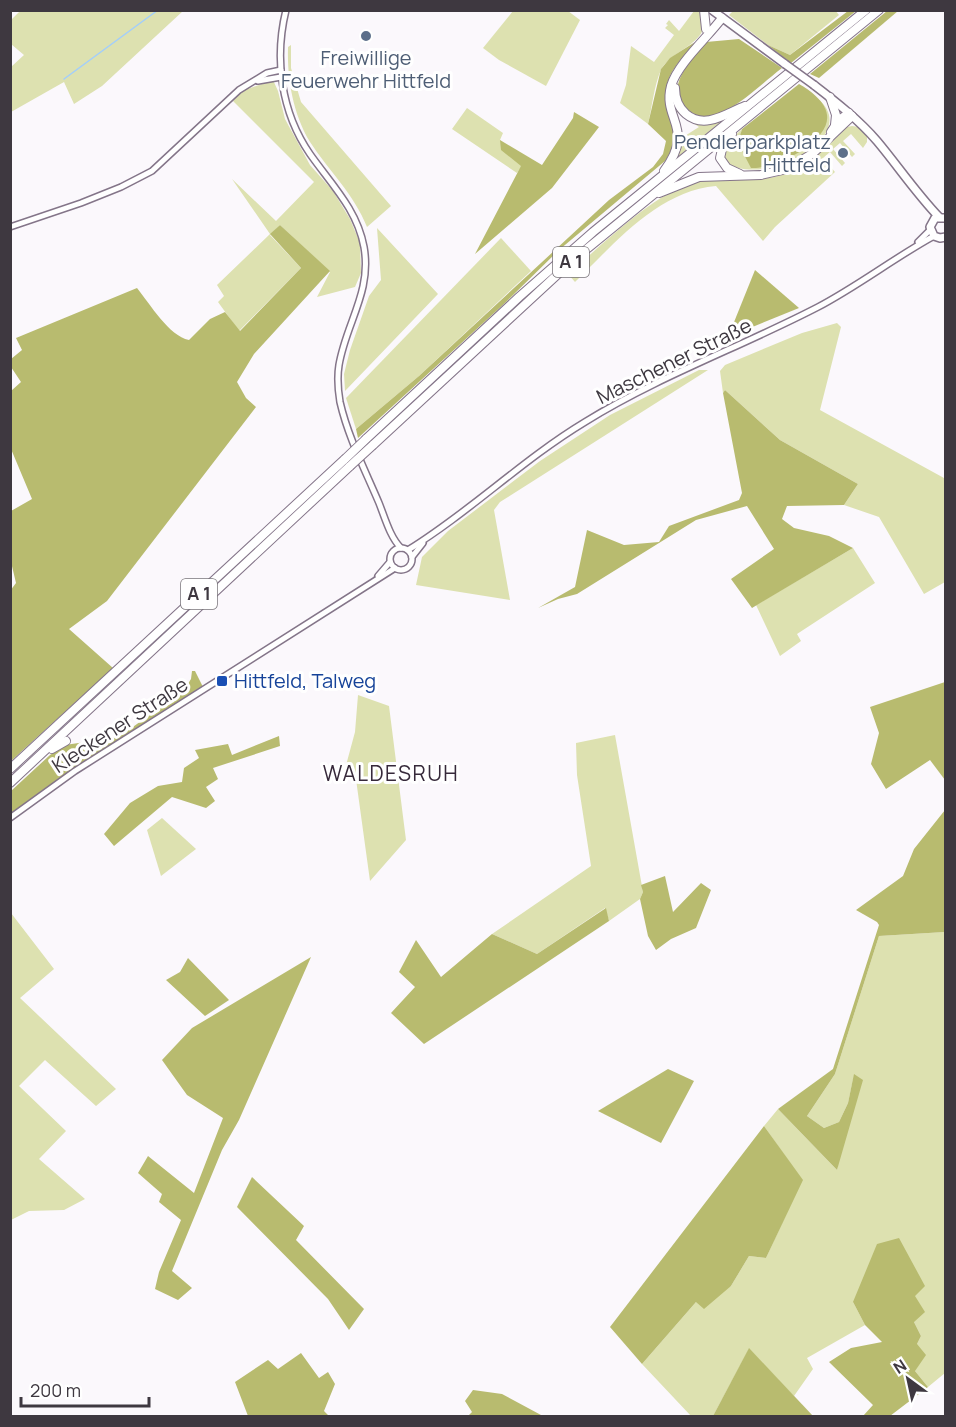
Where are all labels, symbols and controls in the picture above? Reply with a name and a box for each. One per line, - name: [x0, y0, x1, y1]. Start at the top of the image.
- marker: Freiwillige Feuerwehr Hittfeld: [359, 29, 373, 43]
- place label: Freiwillige Feuerwehr Hittfeld: [281, 44, 451, 94]
- place label: Pendlerparkplatz Hittfeld: [674, 128, 831, 178]
- marker: Pendlerparkplatz Hittfeld: [836, 146, 850, 160]
- road number: A 1: [553, 247, 589, 277]
- street label: Maschener Straße: [592, 311, 756, 410]
- road number: A 1: [181, 579, 217, 609]
- place label: Hittfeld, Talweg: [234, 667, 376, 694]
- street label: Kleckener Straße: [47, 670, 193, 779]
- marker: Hittfeld, Talweg: [215, 674, 229, 688]
- district label: WALDESRUH: [323, 759, 459, 787]
- north arrow: [878, 1349, 938, 1409]
- text: N: [889, 1354, 911, 1379]
- scale bar: [21, 1370, 148, 1408]
- text: 200 m: [30, 1378, 81, 1402]

